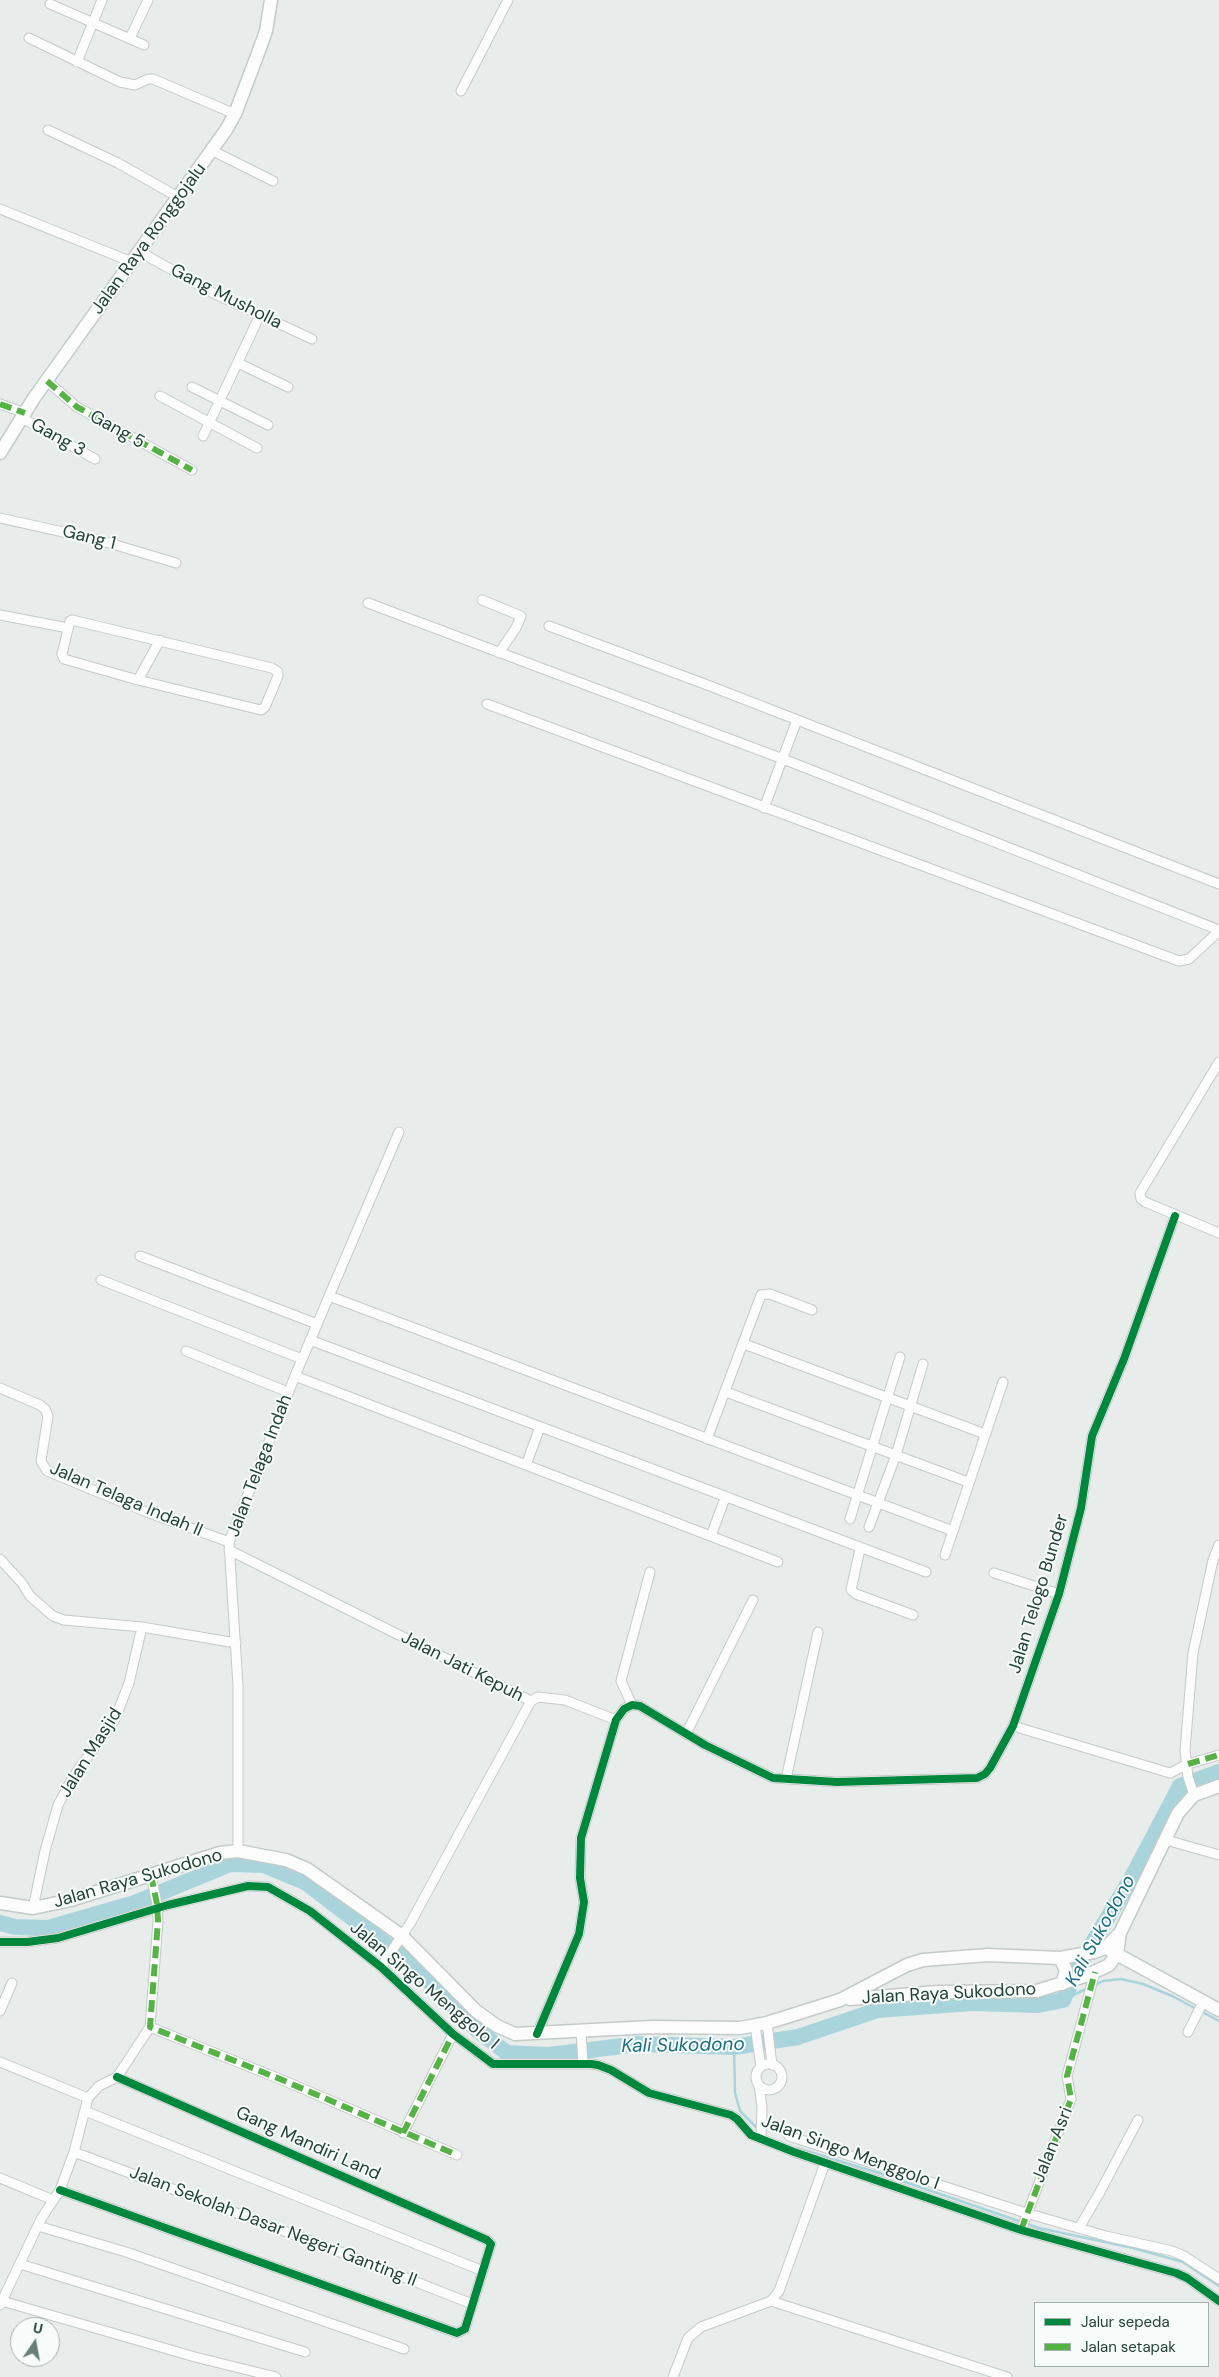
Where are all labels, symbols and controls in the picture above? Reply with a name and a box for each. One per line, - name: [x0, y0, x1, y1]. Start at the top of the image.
- street label: Jalan Raya Ronggojalu: [87, 159, 211, 319]
- street label: Gang Musholla: [167, 260, 285, 334]
- street label: Gang 5: [86, 406, 148, 454]
- street label: Gang 3: [27, 414, 89, 462]
- street label: Gang 1: [60, 521, 118, 555]
- street label: Jalan Telaga Indah: [223, 1392, 297, 1540]
- street label: Jalan Telaga Indah II: [46, 1458, 206, 1542]
- street label: Jalan Telogo Bunder: [1004, 1512, 1074, 1676]
- street label: Jalan Jati Kepuh: [397, 1627, 527, 1707]
- street label: Jalan Masjid: [55, 1704, 127, 1802]
- street label: Jalan Raya Sukodono: [51, 1845, 225, 1913]
- water label: Kali Sukodono: [1061, 1871, 1141, 1991]
- street label: Jalan Singo Menggolo I: [345, 1917, 503, 2055]
- street label: Jalan Raya Sukodono: [861, 1979, 1037, 2009]
- water label: Kali Sukodono: [621, 2034, 745, 2058]
- street label: Gang Mandiri Land: [232, 2102, 384, 2186]
- street label: Jalan Asri: [1028, 2104, 1078, 2186]
- street label: Jalan Singo Menggolo I: [758, 2111, 942, 2195]
- street label: Jalan Sekolah Dasar Negeri Ganting II: [126, 2162, 420, 2292]
- legend: [1034, 2302, 1209, 2367]
- text: Jalur sepeda: [1081, 2312, 1170, 2332]
- north arrow: [10, 2317, 60, 2367]
- text: U: [31, 2319, 44, 2338]
- text: Jalan setapak: [1081, 2337, 1176, 2357]

